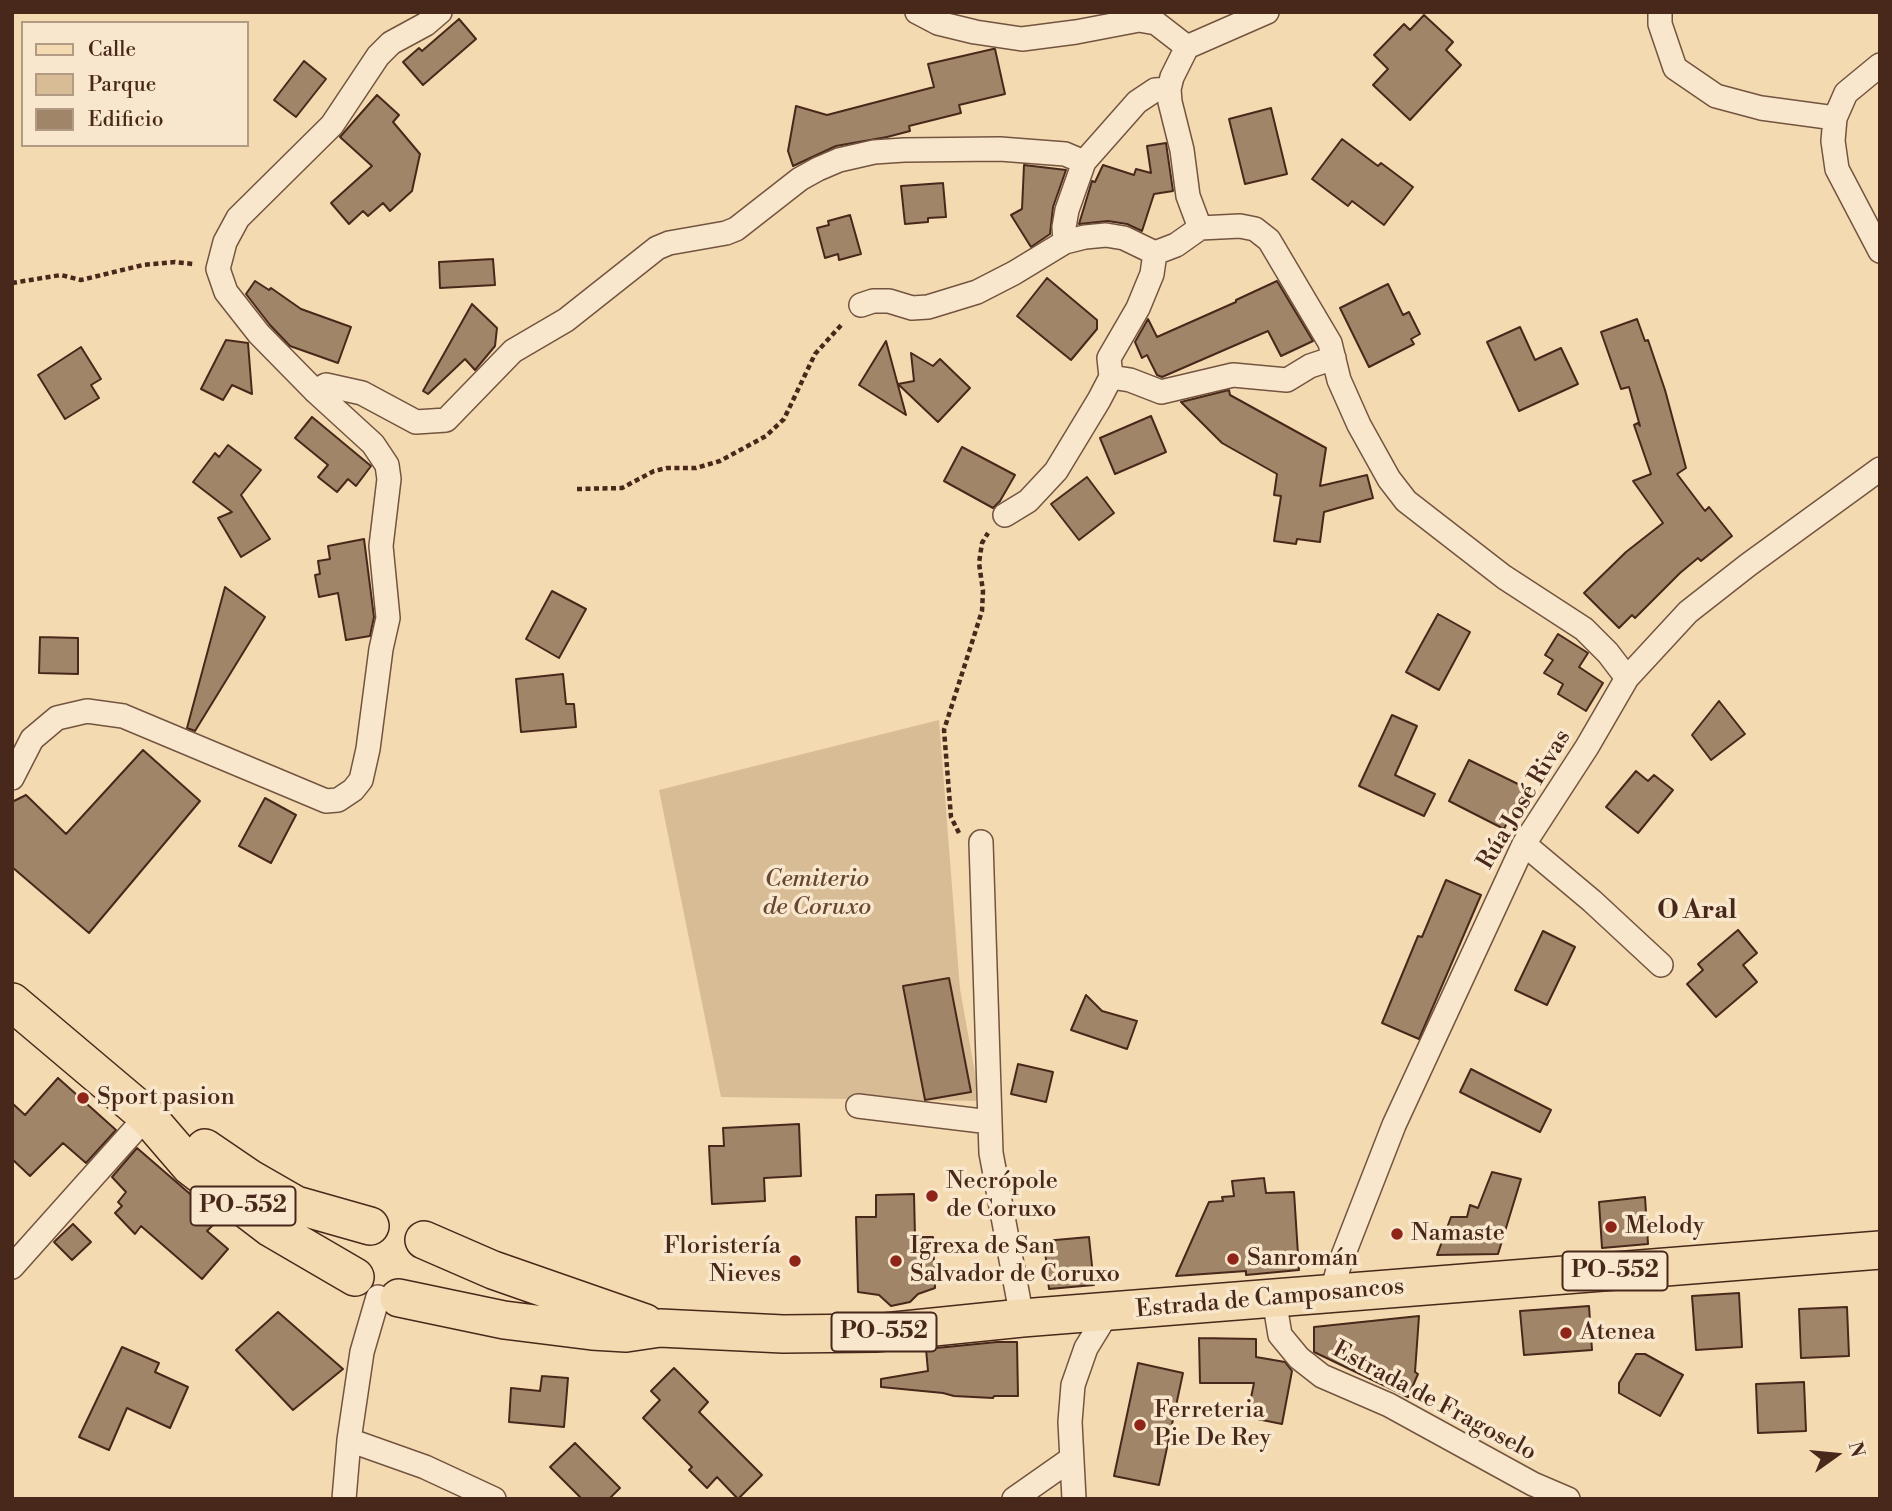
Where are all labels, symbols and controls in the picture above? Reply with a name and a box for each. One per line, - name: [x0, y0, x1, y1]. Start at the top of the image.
- legend: [21, 21, 248, 147]
- text: Calle: [88, 37, 136, 63]
- text: Parque: [88, 72, 156, 98]
- text: Edificio: [88, 107, 164, 133]
- street label: Rúa José Rivas: [1472, 725, 1578, 875]
- park label: Cemiterio de Coruxo: [763, 866, 871, 922]
- district label: O Aral: [1657, 896, 1737, 928]
- place label: Sport pasion: [97, 1084, 235, 1112]
- marker: Sport pasion: [75, 1090, 91, 1106]
- place label: Necrópole de Coruxo: [946, 1168, 1058, 1224]
- road number: PO-552: [190, 1186, 296, 1226]
- marker: Necrópole de Coruxo: [924, 1188, 940, 1204]
- place label: Melody: [1625, 1213, 1705, 1241]
- marker: Melody: [1603, 1219, 1619, 1235]
- place label: Namaste: [1411, 1220, 1505, 1248]
- marker: Namaste: [1389, 1226, 1405, 1242]
- place label: Floristería Nieves: [664, 1233, 781, 1289]
- place label: Igrexa de San Salvador de Coruxo: [910, 1233, 1120, 1289]
- place label: Sanromán: [1247, 1245, 1358, 1273]
- marker: Sanromán: [1225, 1251, 1241, 1267]
- road number: PO-552: [1562, 1252, 1668, 1290]
- marker: Floristería Nieves: [787, 1253, 803, 1269]
- marker: Igrexa de San Salvador de Coruxo: [888, 1253, 904, 1269]
- street label: Estrada de Camposancos: [1134, 1273, 1406, 1325]
- road number: PO-552: [832, 1312, 936, 1352]
- place label: Atenea: [1580, 1319, 1655, 1347]
- marker: Atenea: [1558, 1325, 1574, 1341]
- street label: Estrada de Fragoselo: [1327, 1336, 1541, 1468]
- place label: Ferreteria Pie De Rey: [1154, 1397, 1271, 1453]
- marker: Ferreteria Pie De Rey: [1132, 1417, 1148, 1433]
- north arrow: [1801, 1420, 1871, 1490]
- text: N: [1843, 1439, 1870, 1460]

